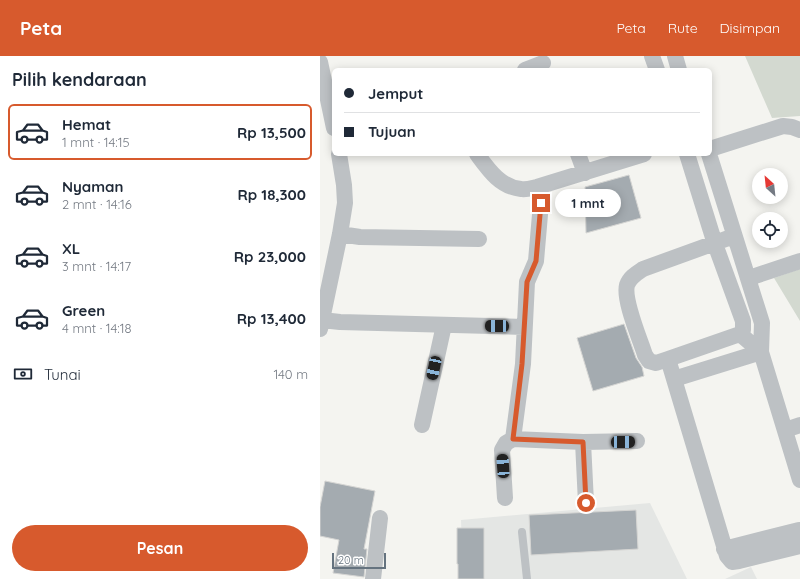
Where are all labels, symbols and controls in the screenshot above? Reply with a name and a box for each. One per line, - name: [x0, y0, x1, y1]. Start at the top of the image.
- text: Peta: [20, 16, 62, 40]
- text: Peta: [616, 19, 646, 37]
- text: Rute: [668, 19, 698, 37]
- text: Disimpan: [720, 19, 780, 37]
- text: Pilih kendaraan: [12, 68, 147, 91]
- text: Jemput: [368, 84, 423, 103]
- icon: car: [14, 114, 50, 150]
- text: Hemat: [62, 115, 111, 134]
- text: Tujuan: [368, 122, 416, 141]
- text: Rp 13,500: [237, 123, 306, 142]
- text: 1 mnt · 14:15: [62, 134, 130, 150]
- north arrow: [752, 168, 788, 204]
- map controls: [752, 168, 788, 248]
- icon: car: [14, 176, 50, 212]
- text: Nyaman: [62, 177, 123, 196]
- text: Rp 18,300: [237, 185, 306, 204]
- callout: 1 mnt: [555, 189, 621, 217]
- route end: [532, 194, 550, 212]
- text: 1 mnt: [571, 195, 605, 211]
- text: 2 mnt · 14:16: [62, 196, 132, 212]
- button: locate: [752, 212, 788, 248]
- icon: car: [14, 238, 50, 274]
- text: XL: [62, 239, 80, 258]
- text: Rp 23,000: [234, 247, 306, 266]
- text: 3 mnt · 14:17: [62, 258, 131, 274]
- icon: car: [14, 300, 50, 336]
- text: Green: [62, 301, 105, 320]
- text: Rp 13,400: [237, 309, 306, 328]
- text: 4 mnt · 14:18: [62, 320, 132, 336]
- car: [485, 320, 509, 332]
- car: [426, 355, 442, 381]
- icon: cash: [12, 363, 34, 385]
- text: Tunai: [44, 365, 81, 384]
- text: 140 m: [273, 366, 308, 382]
- car: [611, 436, 635, 448]
- car: [496, 454, 510, 478]
- route start: [577, 494, 595, 512]
- button: Pesan: [12, 525, 308, 571]
- scale bar: [332, 551, 386, 570]
- text: 20 m: [338, 553, 364, 567]

